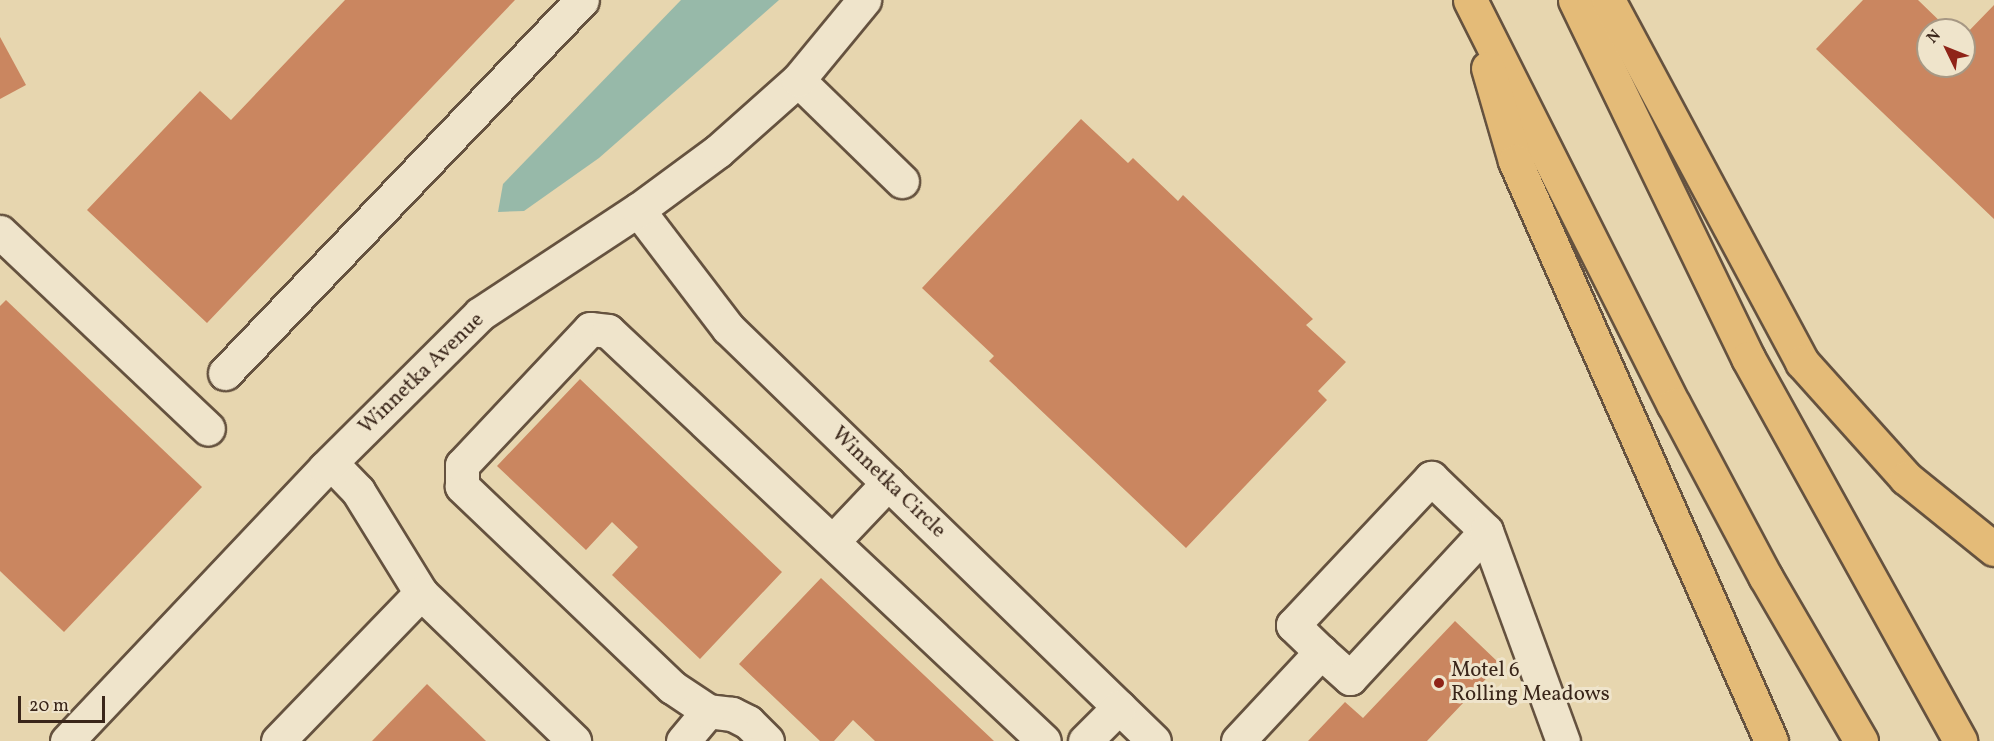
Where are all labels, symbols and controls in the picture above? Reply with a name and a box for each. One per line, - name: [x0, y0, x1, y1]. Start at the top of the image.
- north arrow: [1916, 18, 1976, 78]
- text: N: [1922, 25, 1946, 49]
- street label: Winnetka Avenue: [354, 308, 490, 440]
- street label: Winnetka Circle: [826, 422, 950, 544]
- place label: Motel 6 Rolling Meadows: [1451, 658, 1610, 708]
- marker: Motel 6 Rolling Meadows: [1432, 676, 1446, 690]
- scale bar: [21, 684, 108, 722]
- text: 20 m: [29, 694, 69, 719]

